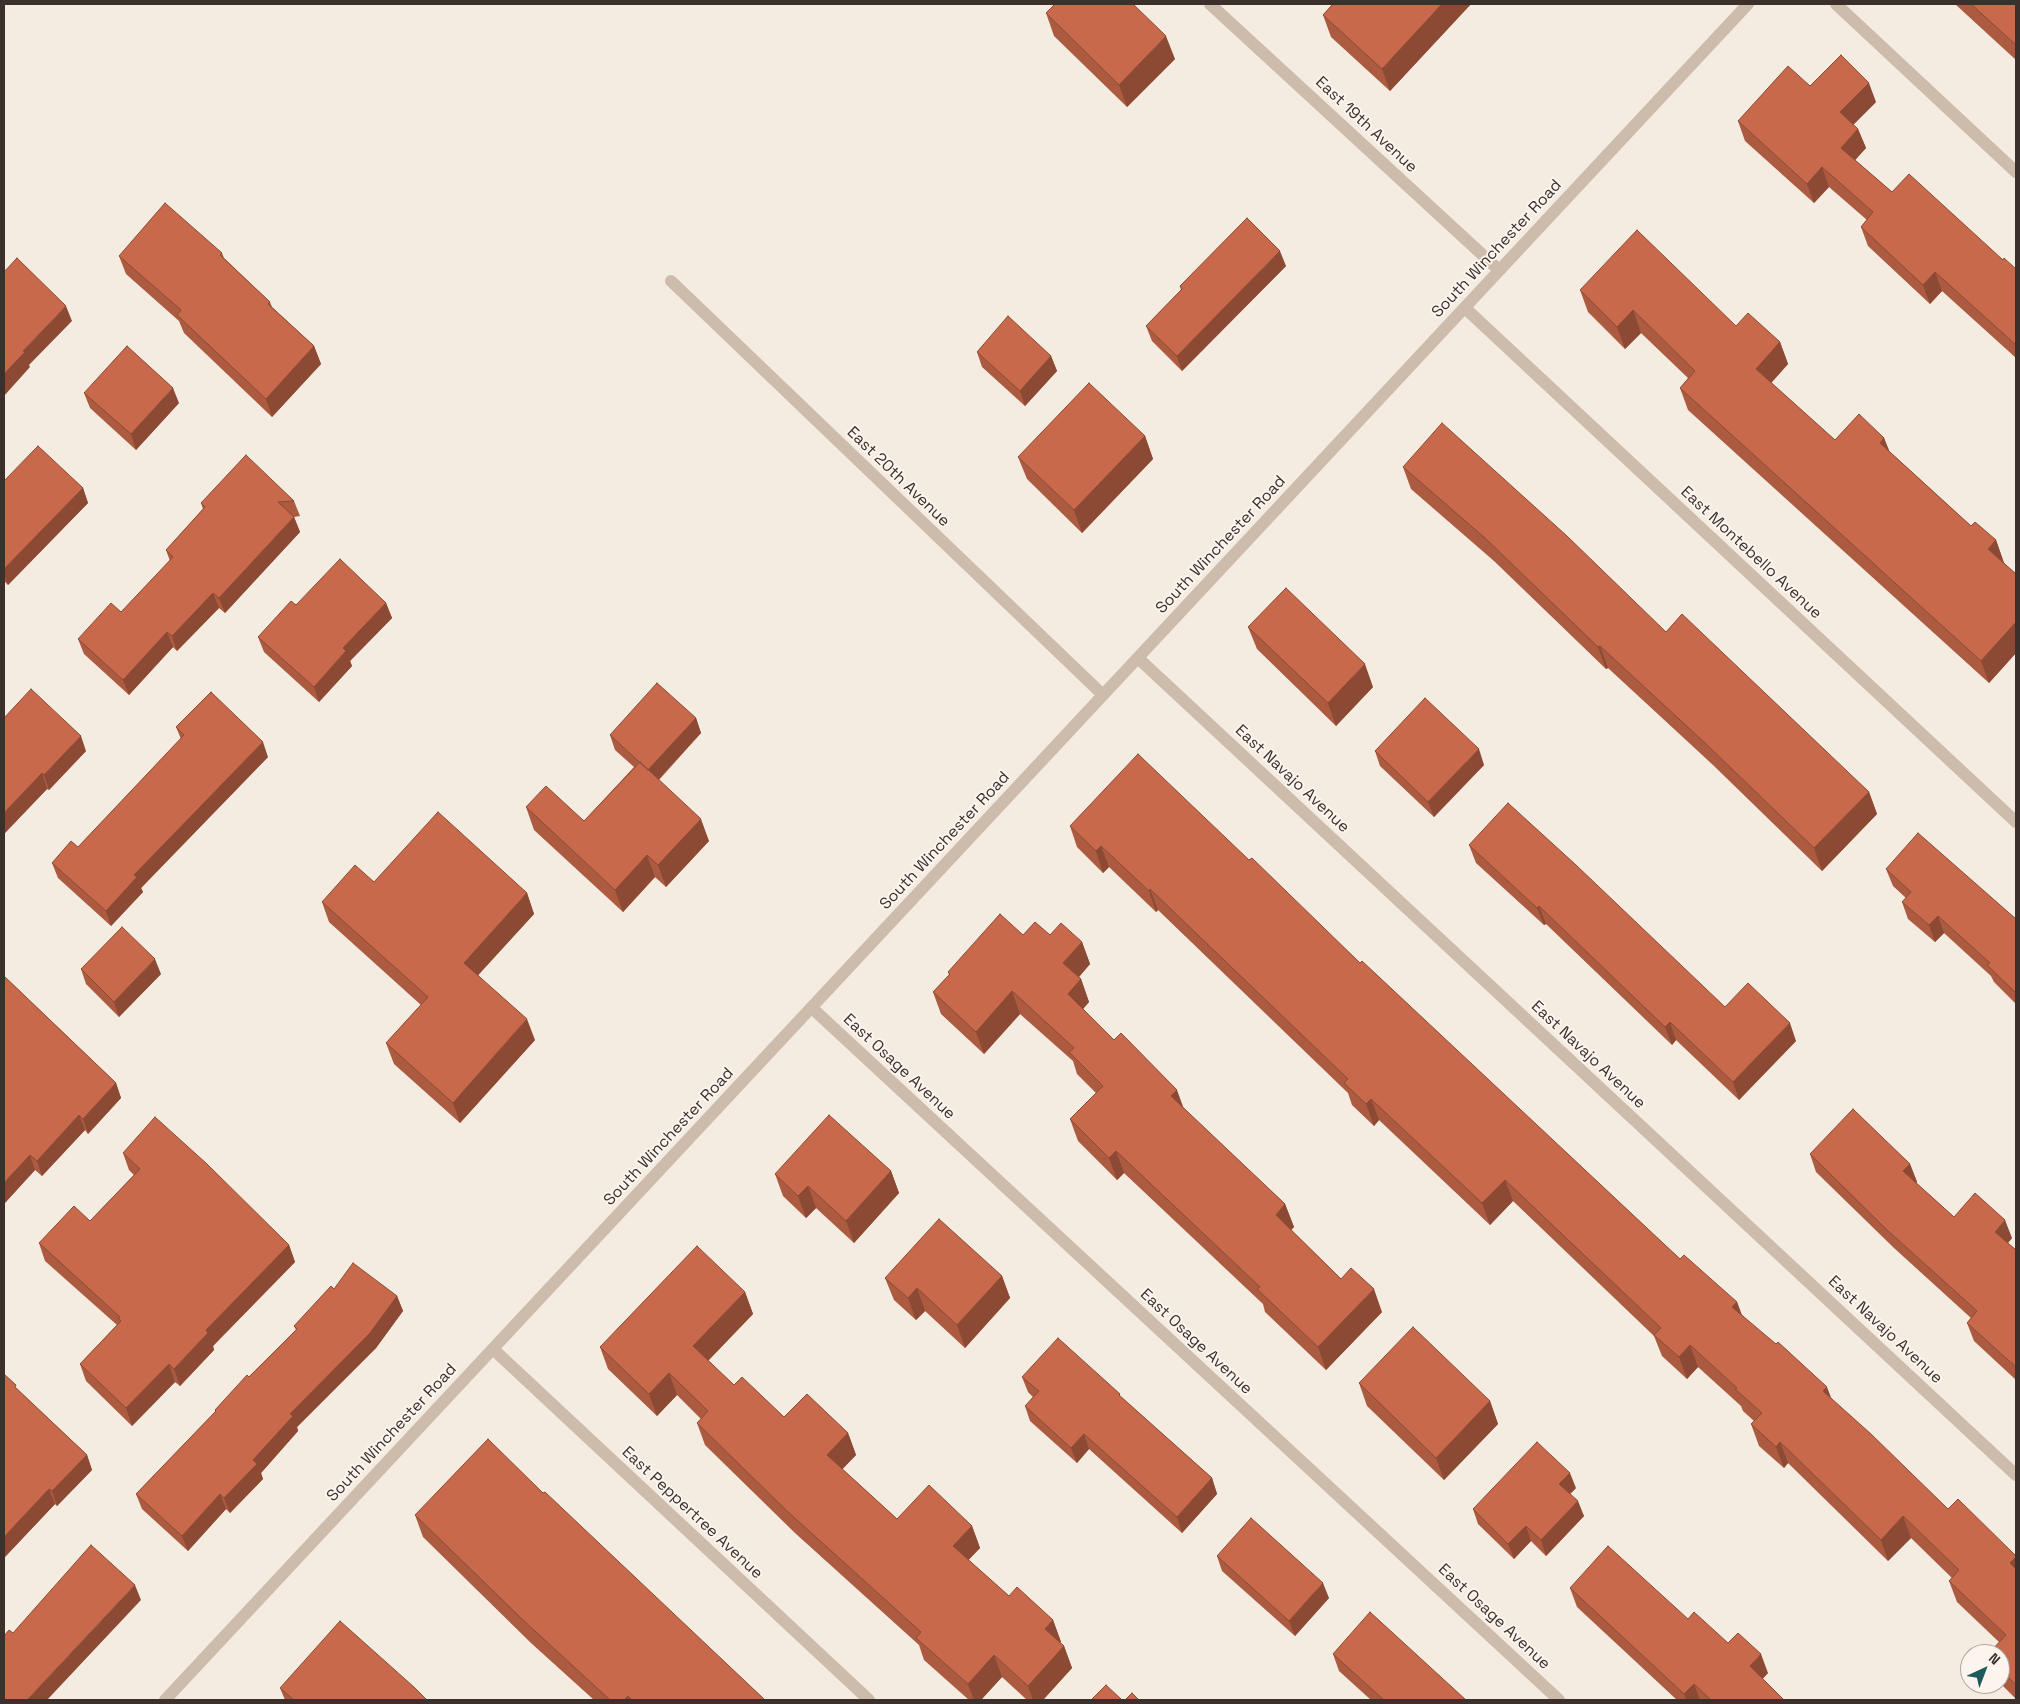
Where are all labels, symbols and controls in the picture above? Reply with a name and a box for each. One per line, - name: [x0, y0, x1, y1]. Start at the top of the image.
- street label: East 19th Avenue: [1311, 73, 1421, 177]
- street label: South Winchester Road: [1428, 176, 1566, 322]
- street label: East 20th Avenue: [843, 423, 953, 531]
- street label: South Winchester Road: [1152, 472, 1290, 618]
- street label: East Montebello Avenue: [1676, 483, 1826, 623]
- street label: East Navajo Avenue: [1231, 721, 1353, 837]
- street label: South Winchester Road: [876, 768, 1014, 914]
- street label: East Navajo Avenue: [1527, 997, 1649, 1113]
- street label: East Osage Avenue: [839, 1010, 959, 1124]
- street label: South Winchester Road: [600, 1064, 738, 1210]
- street label: East Navajo Avenue: [1824, 1272, 1946, 1388]
- street label: East Osage Avenue: [1136, 1285, 1256, 1399]
- street label: South Winchester Road: [323, 1360, 461, 1506]
- street label: East Peppertree Avenue: [618, 1443, 766, 1583]
- street label: East Osage Avenue: [1434, 1560, 1554, 1674]
- north arrow: [1960, 1644, 2010, 1694]
- text: N: [1985, 1649, 2004, 1669]

